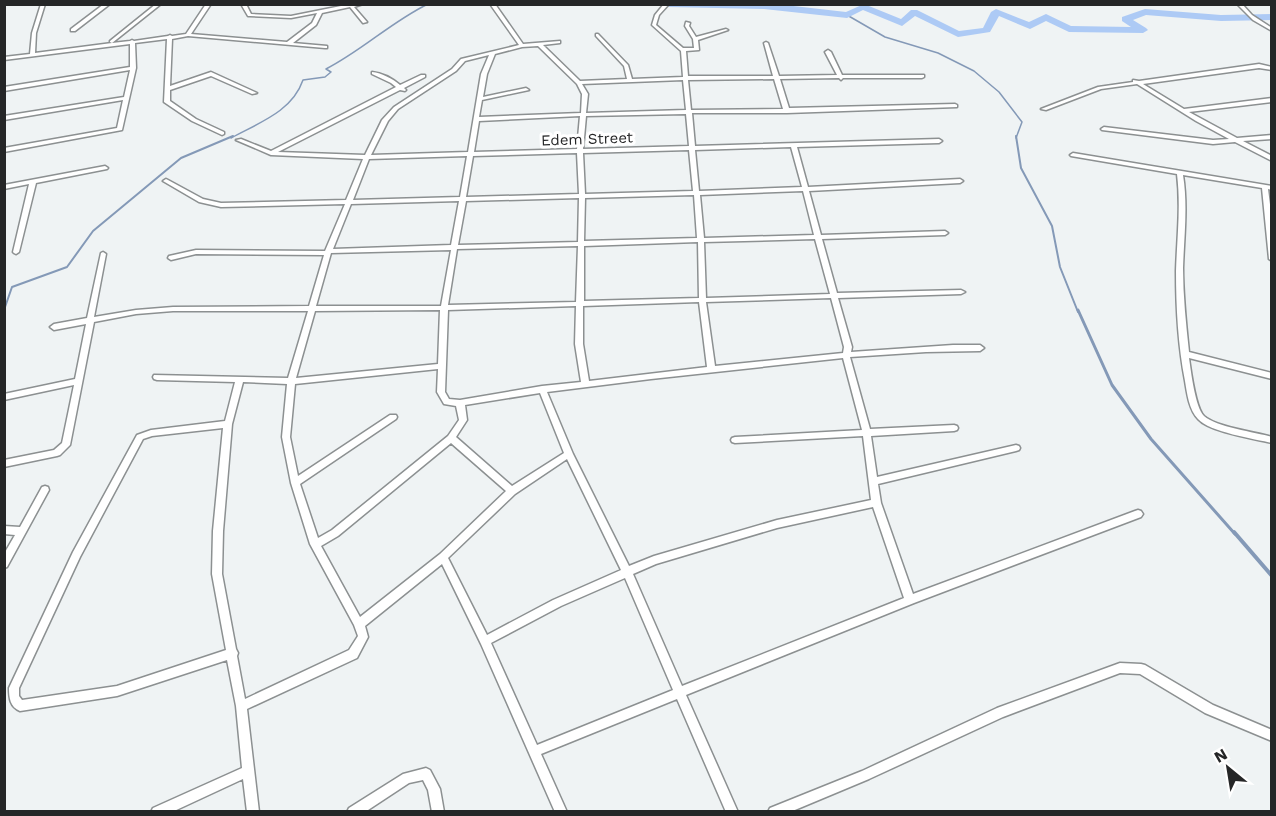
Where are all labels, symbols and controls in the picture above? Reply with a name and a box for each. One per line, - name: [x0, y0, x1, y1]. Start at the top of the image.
- street label: Edem Street: [541, 128, 634, 150]
- north arrow: [1198, 738, 1258, 798]
- text: N: [1211, 744, 1231, 767]

